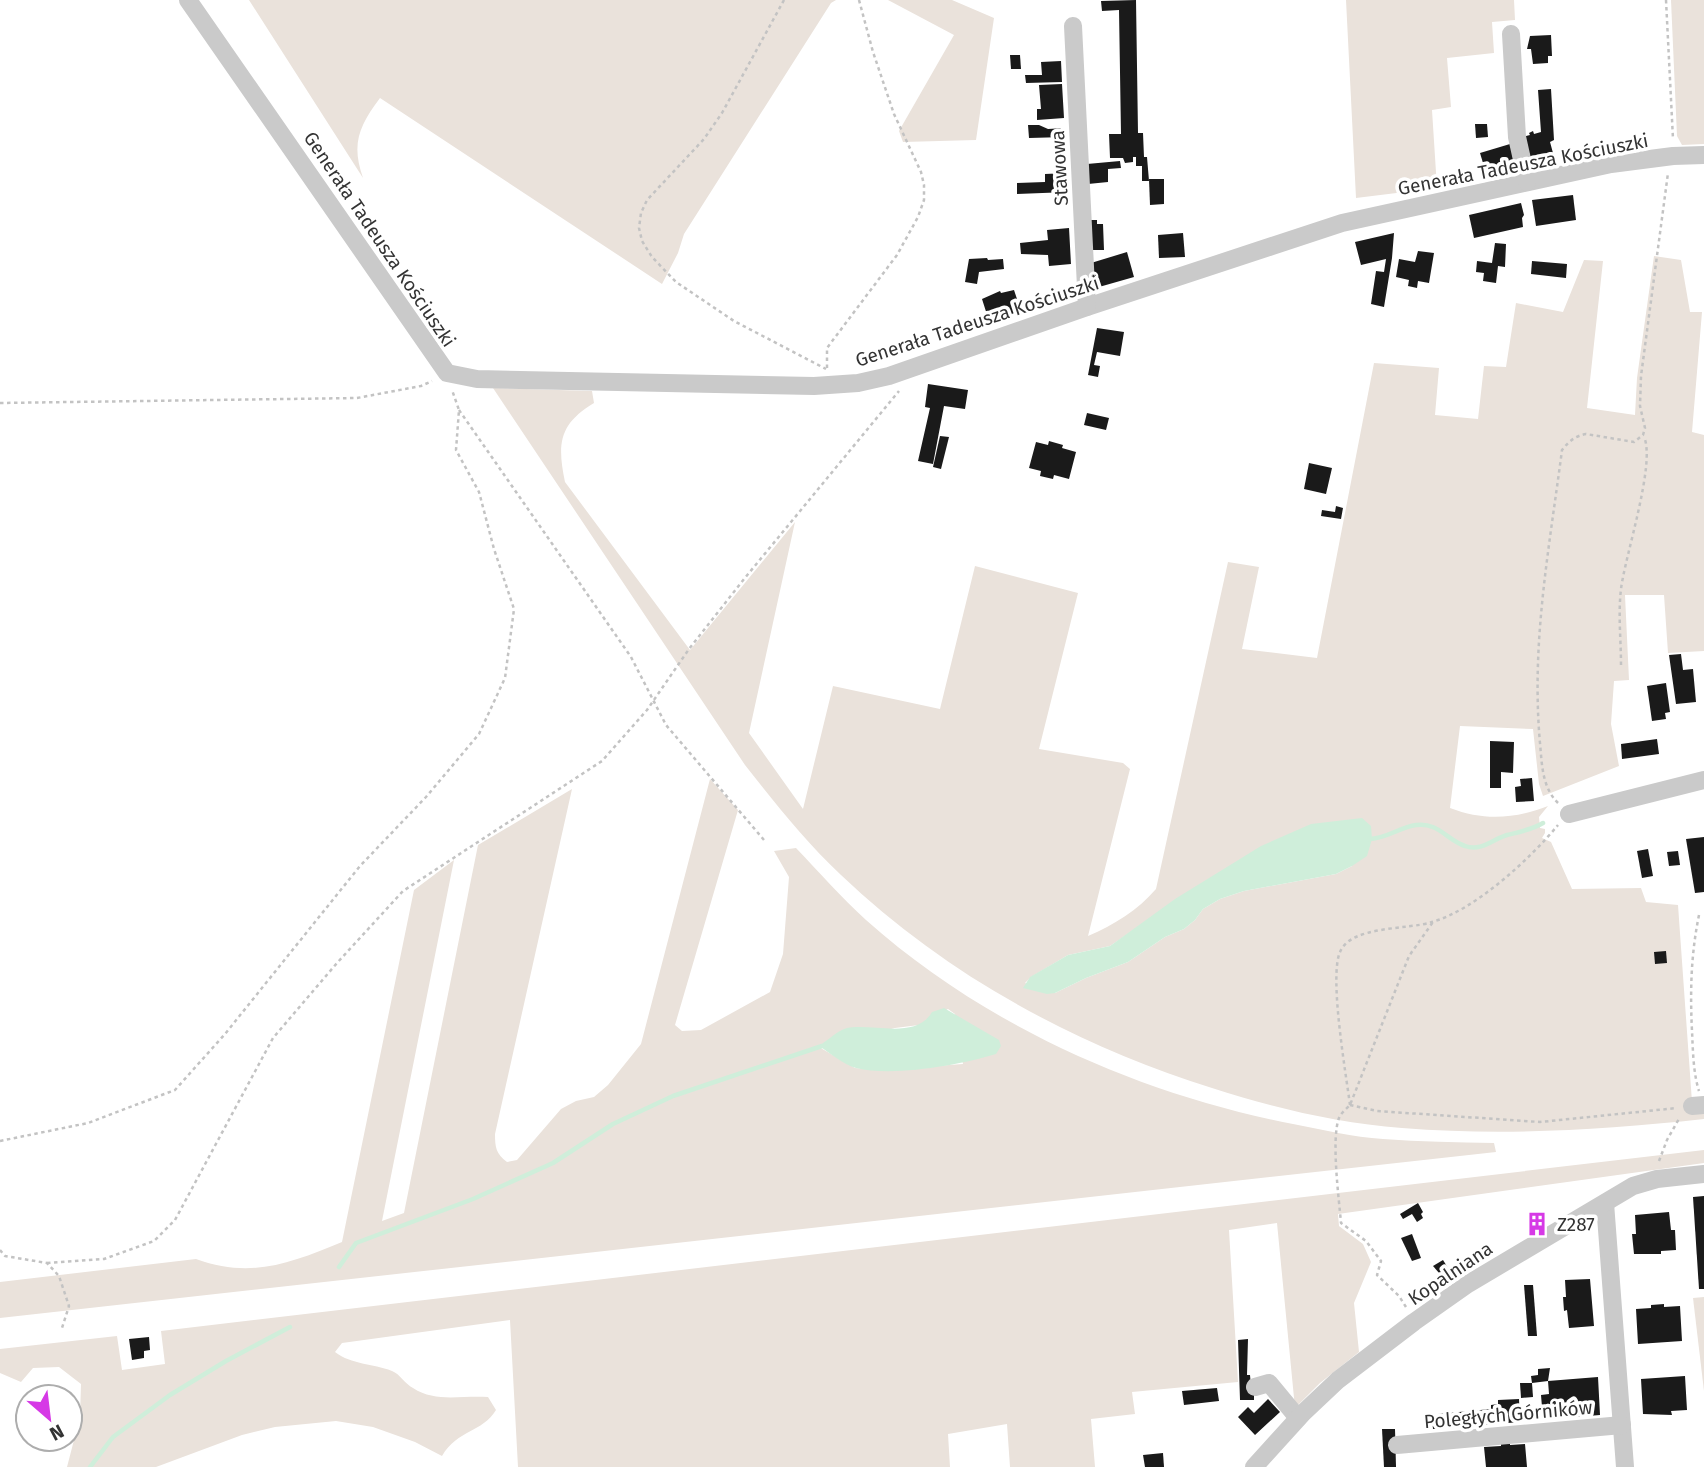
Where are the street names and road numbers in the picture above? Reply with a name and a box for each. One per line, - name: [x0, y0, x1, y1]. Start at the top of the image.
- street label: Generała Tadeusza Kościuszki: [299, 127, 460, 351]
- street label: Generała Tadeusza Kościuszki: [1396, 129, 1650, 200]
- street label: Stawowa: [1046, 130, 1073, 206]
- street label: Generała Tadeusza Kościuszki: [853, 271, 1102, 372]
- street label: Kopalniana: [1404, 1237, 1497, 1310]
- street label: Poległych Górników: [1423, 1396, 1594, 1433]

